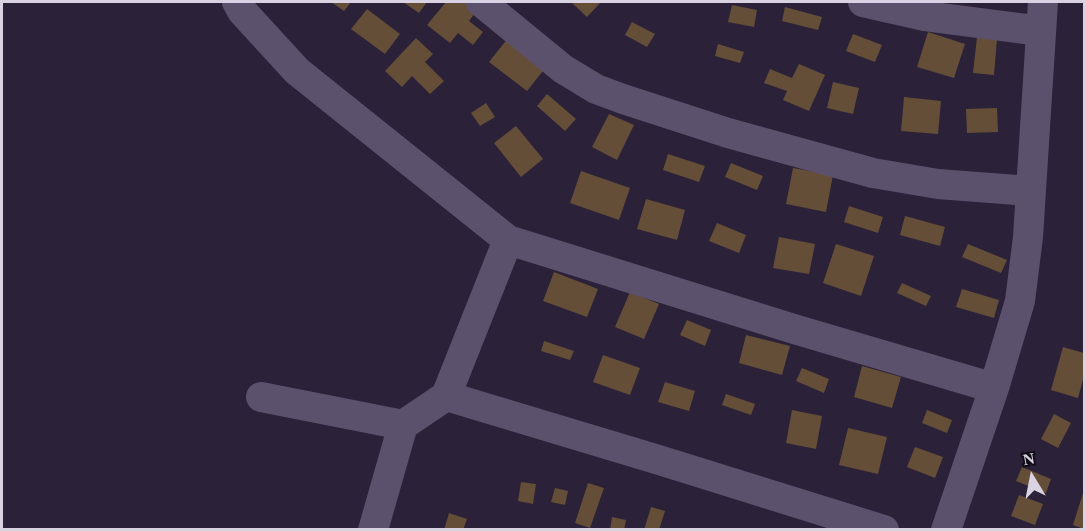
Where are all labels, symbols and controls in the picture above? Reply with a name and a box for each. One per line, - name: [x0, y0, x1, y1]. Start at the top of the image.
- north arrow: [1002, 447, 1062, 507]
- text: N: [1022, 449, 1036, 468]

